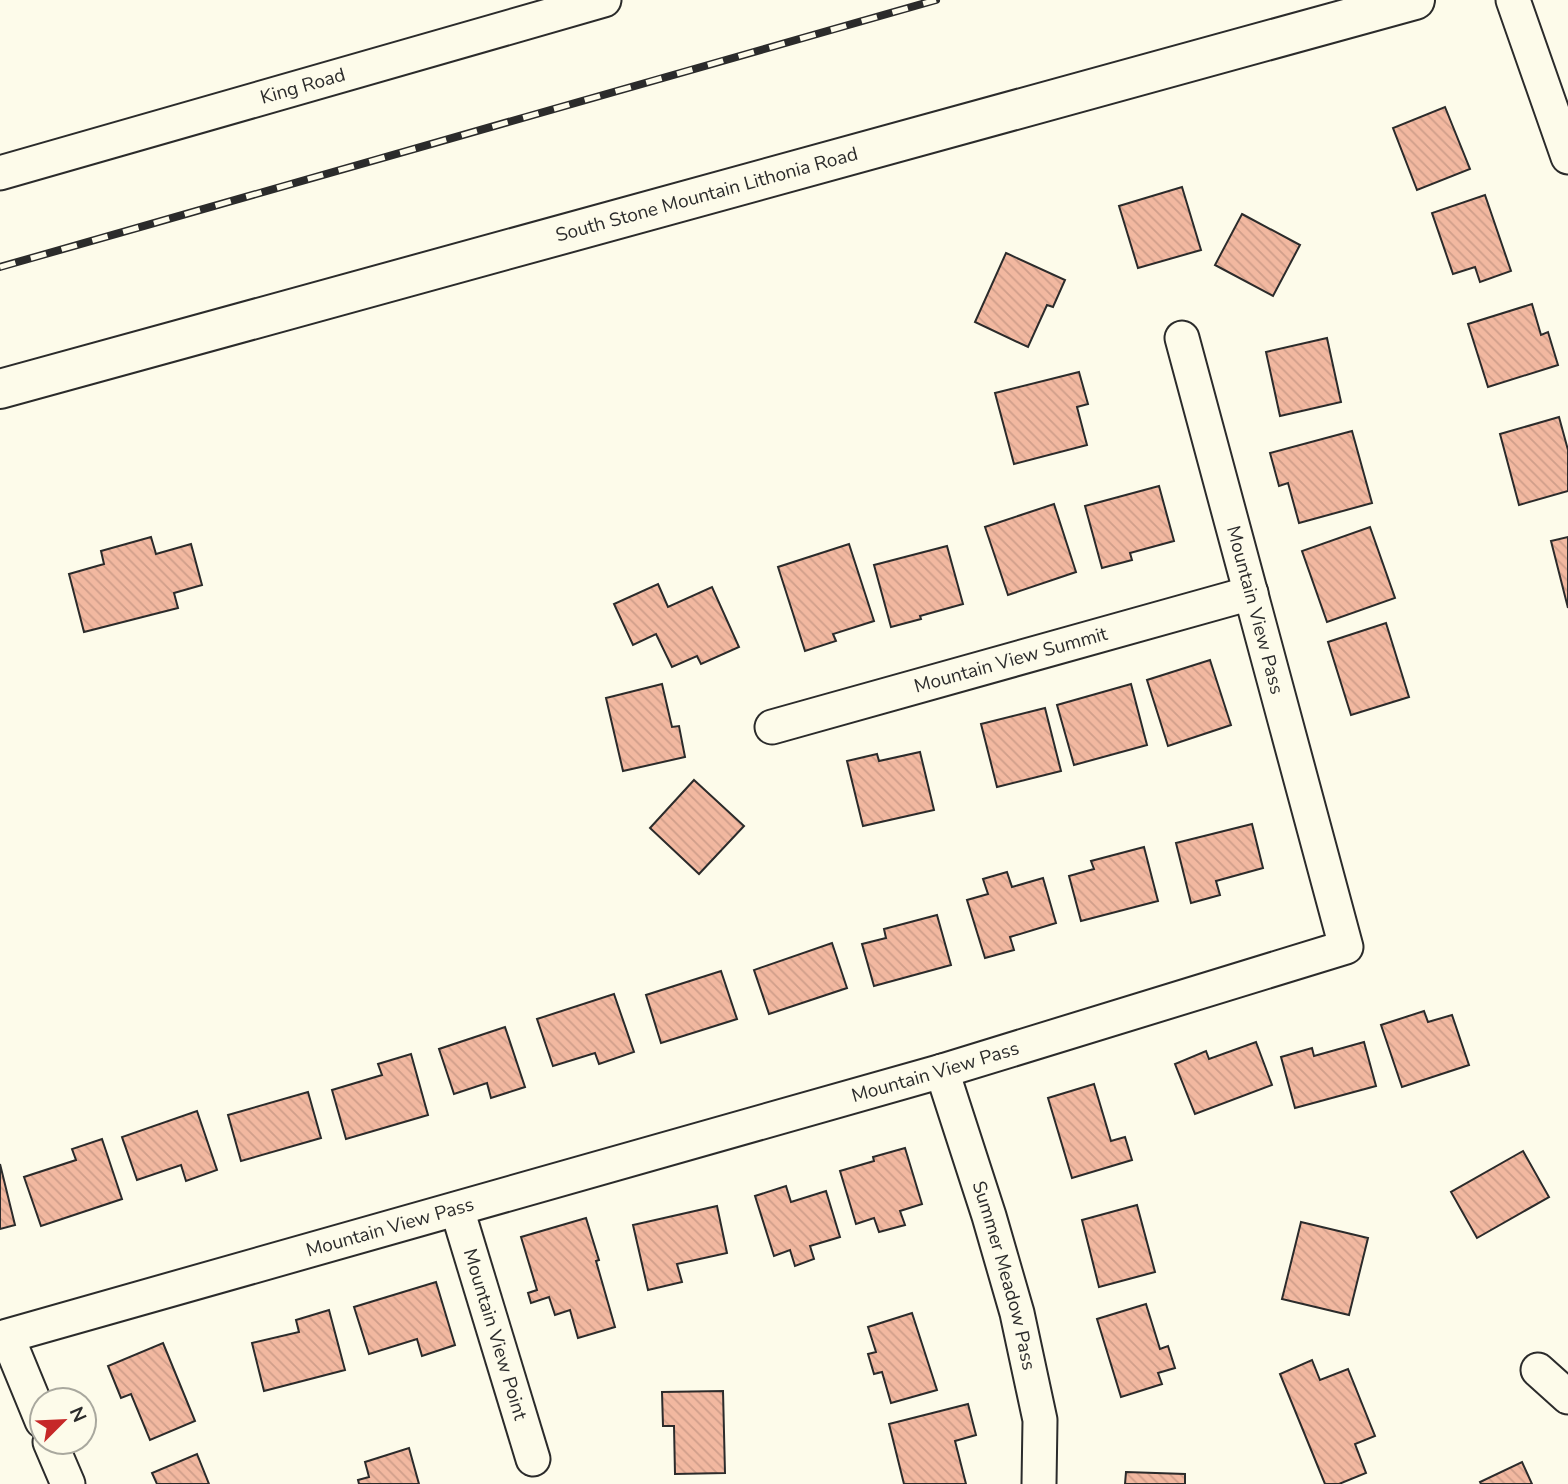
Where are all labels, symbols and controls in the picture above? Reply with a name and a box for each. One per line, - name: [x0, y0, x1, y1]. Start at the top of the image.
- street label: King Road: [257, 62, 348, 111]
- street label: South Stone Mountain Lithonia Road: [553, 141, 861, 249]
- street label: Mountain View Pass: [1220, 523, 1290, 697]
- street label: Mountain View Summit: [911, 621, 1111, 700]
- street label: Mountain View Pass: [849, 1035, 1022, 1109]
- street label: Summer Meadow Pass: [965, 1178, 1042, 1373]
- street label: Mountain View Pass: [303, 1191, 477, 1264]
- street label: Mountain View Point: [457, 1246, 533, 1423]
- north arrow: [28, 1386, 98, 1456]
- text: N: [63, 1403, 92, 1426]

